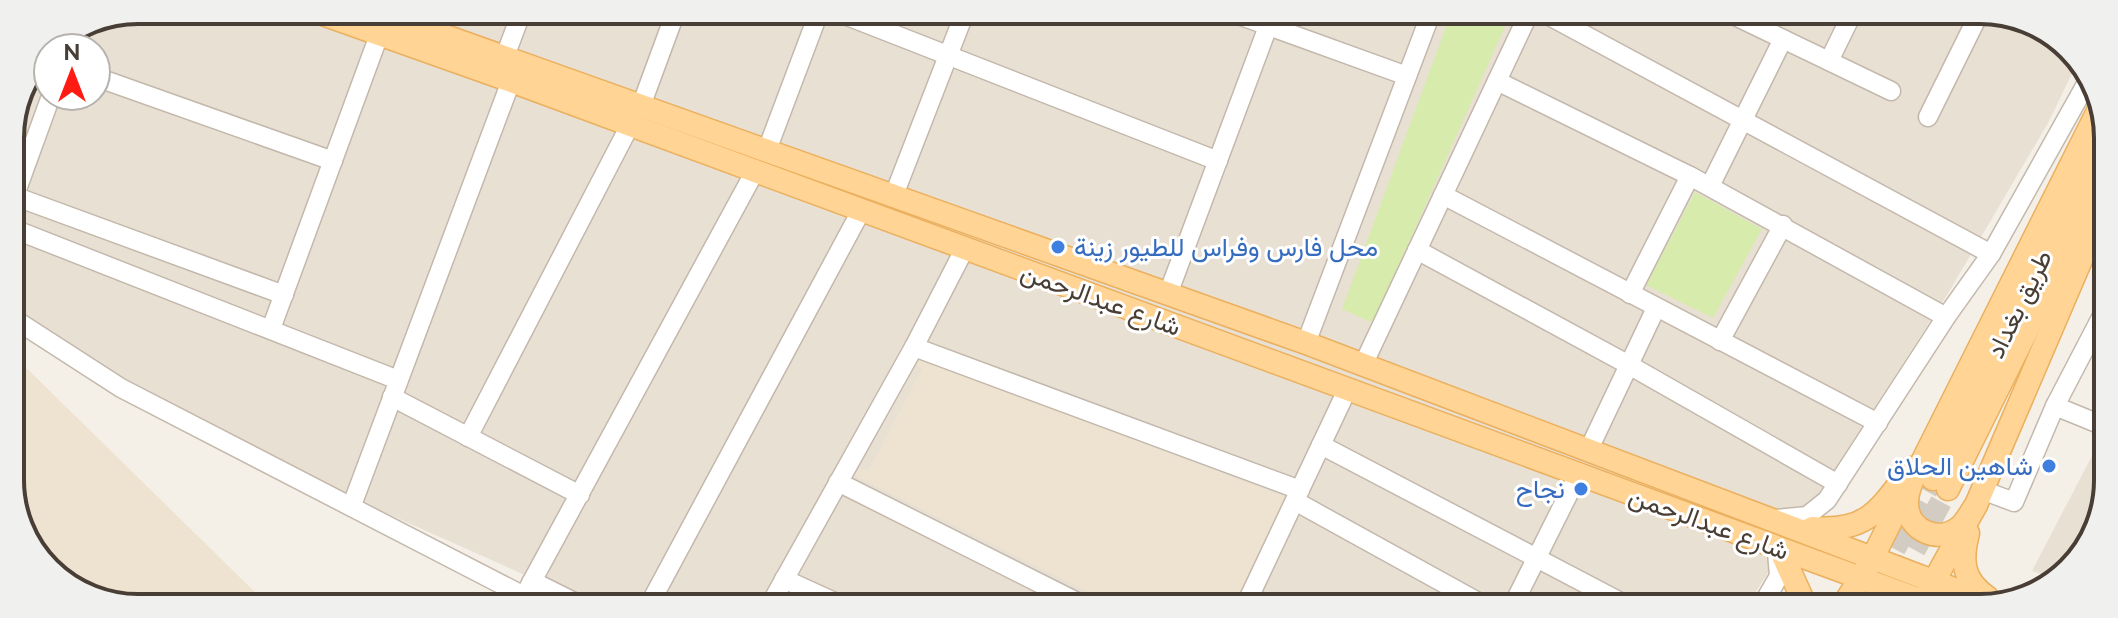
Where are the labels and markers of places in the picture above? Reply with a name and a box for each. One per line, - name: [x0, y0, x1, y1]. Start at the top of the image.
- place label: محل فارس وفراس للطيور زينة: [1074, 232, 1378, 263]
- marker: محل فارس وفراس للطيور زينة: [1049, 238, 1067, 256]
- place label: شاهين الحلاق: [1887, 451, 2033, 482]
- marker: شاهين الحلاق: [2040, 457, 2058, 475]
- place label: نجاح: [1516, 474, 1565, 507]
- marker: نجاح: [1572, 480, 1590, 498]

